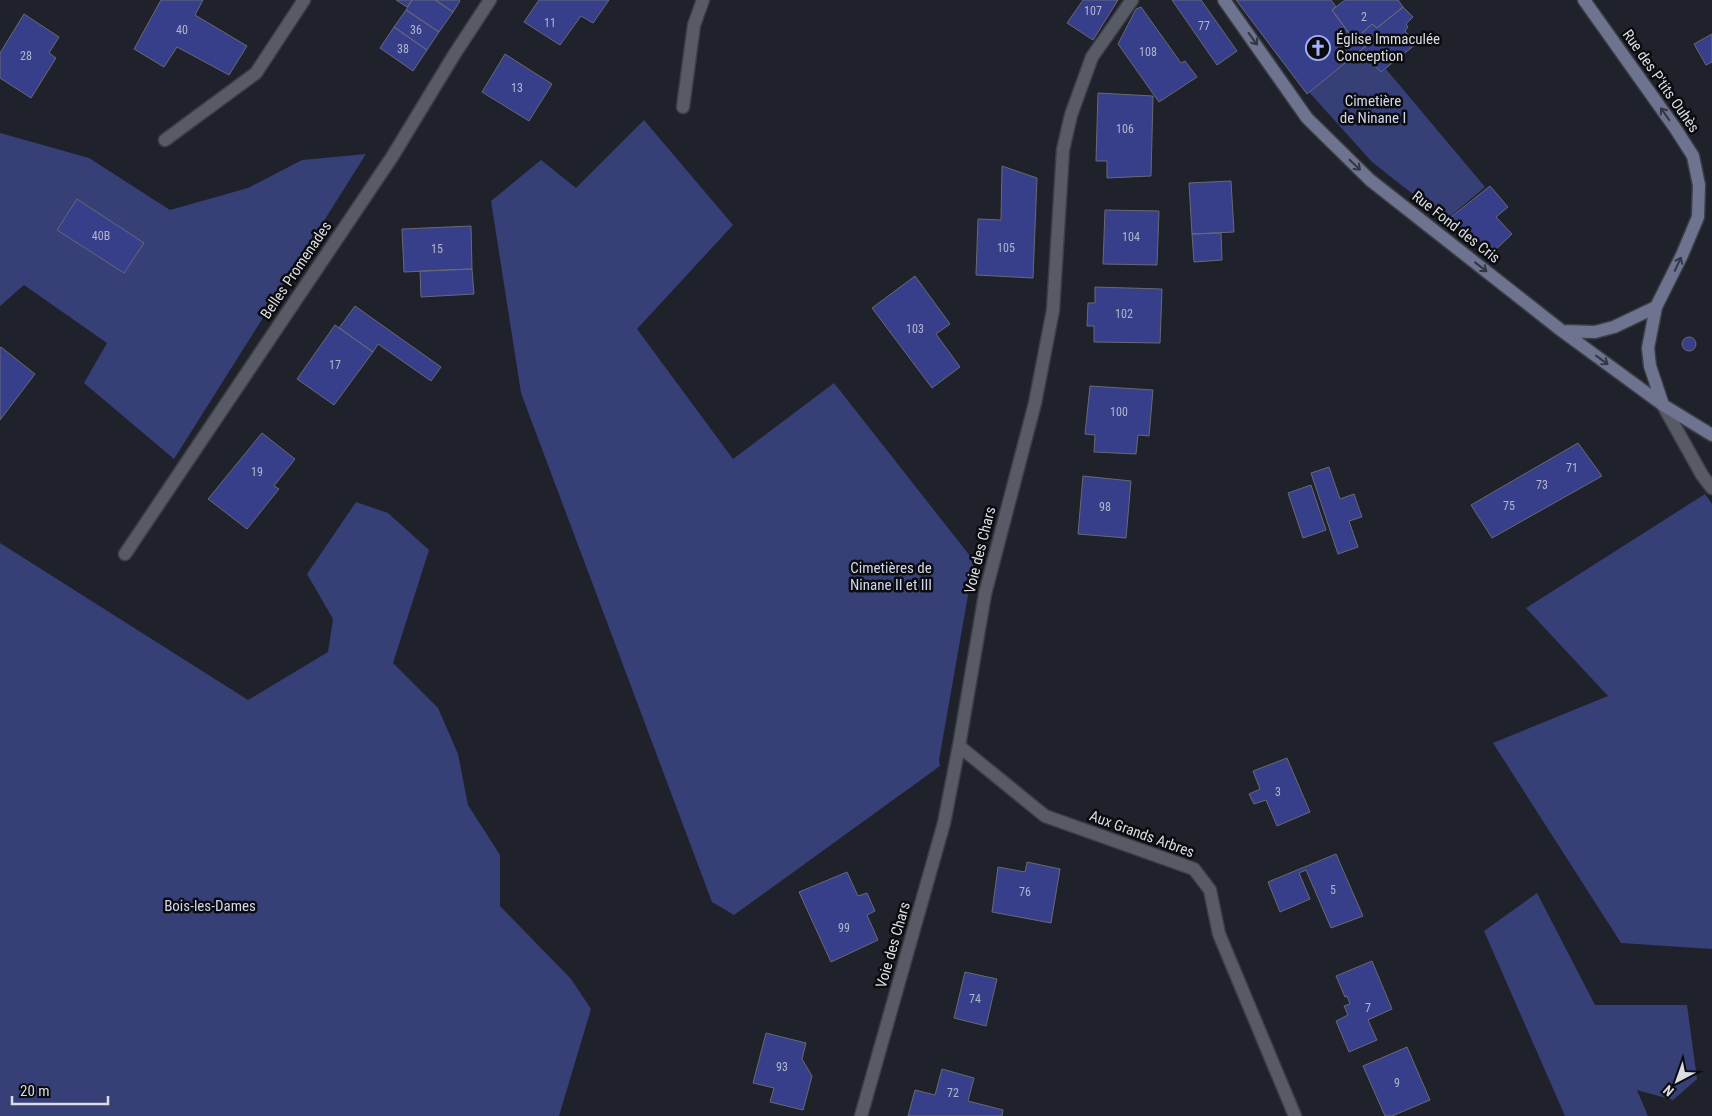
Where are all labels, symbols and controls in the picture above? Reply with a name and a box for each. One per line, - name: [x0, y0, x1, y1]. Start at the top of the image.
- house number: 107: [1084, 4, 1102, 18]
- house number: 2: [1361, 10, 1367, 24]
- house number: 11: [544, 16, 556, 30]
- house number: 77: [1198, 19, 1210, 33]
- house number: 40: [176, 23, 188, 37]
- house number: 36: [410, 23, 422, 37]
- street label: Rue des P'tits Ouhès: [1619, 26, 1703, 136]
- place label: Église Immaculée Conception: [1336, 30, 1440, 65]
- one-way arrow: [1248, 32, 1258, 46]
- church icon: Église Immaculée Conception: [1305, 35, 1331, 61]
- house number: 38: [397, 42, 409, 56]
- house number: 108: [1139, 45, 1157, 59]
- house number: 28: [20, 49, 32, 63]
- house number: 13: [511, 81, 523, 95]
- park label: Cimetière de Ninane I: [1340, 92, 1406, 127]
- one-way arrow: [1660, 107, 1670, 121]
- house number: 106: [1116, 122, 1134, 136]
- one-way arrow: [1349, 159, 1361, 171]
- street label: Rue Fond des Cris: [1408, 187, 1504, 267]
- street label: Belles Promenades: [257, 218, 335, 322]
- house number: 40B: [92, 229, 110, 243]
- house number: 104: [1122, 230, 1140, 244]
- house number: 105: [997, 241, 1015, 255]
- house number: 15: [431, 242, 443, 256]
- one-way arrow: [1674, 257, 1683, 272]
- one-way arrow: [1474, 262, 1487, 273]
- house number: 102: [1115, 307, 1133, 321]
- house number: 103: [906, 322, 924, 336]
- one-way arrow: [1595, 355, 1609, 365]
- house number: 17: [329, 358, 341, 372]
- house number: 100: [1110, 405, 1128, 419]
- house number: 71: [1566, 461, 1578, 475]
- house number: 19: [251, 465, 263, 479]
- house number: 73: [1536, 478, 1548, 492]
- house number: 75: [1503, 499, 1515, 513]
- house number: 98: [1099, 500, 1111, 514]
- street label: Voie des Chars: [961, 505, 999, 595]
- park label: Cimetières de Ninane II et III: [850, 559, 932, 594]
- house number: 3: [1275, 785, 1281, 799]
- street label: Aux Grands Arbres: [1087, 807, 1197, 861]
- house number: 5: [1330, 883, 1336, 897]
- house number: 76: [1019, 885, 1031, 899]
- park label: Bois-les-Dames: [164, 897, 256, 915]
- street label: Voie des Chars: [872, 900, 914, 990]
- house number: 99: [838, 921, 850, 935]
- house number: 74: [969, 992, 981, 1006]
- house number: 7: [1365, 1001, 1371, 1015]
- north arrow: [1652, 1056, 1702, 1106]
- house number: 93: [776, 1060, 788, 1074]
- scale bar: [12, 1074, 109, 1106]
- house number: 9: [1394, 1076, 1400, 1090]
- text: 20 m: [20, 1082, 50, 1100]
- text: N: [1660, 1082, 1677, 1100]
- house number: 72: [947, 1086, 959, 1100]

